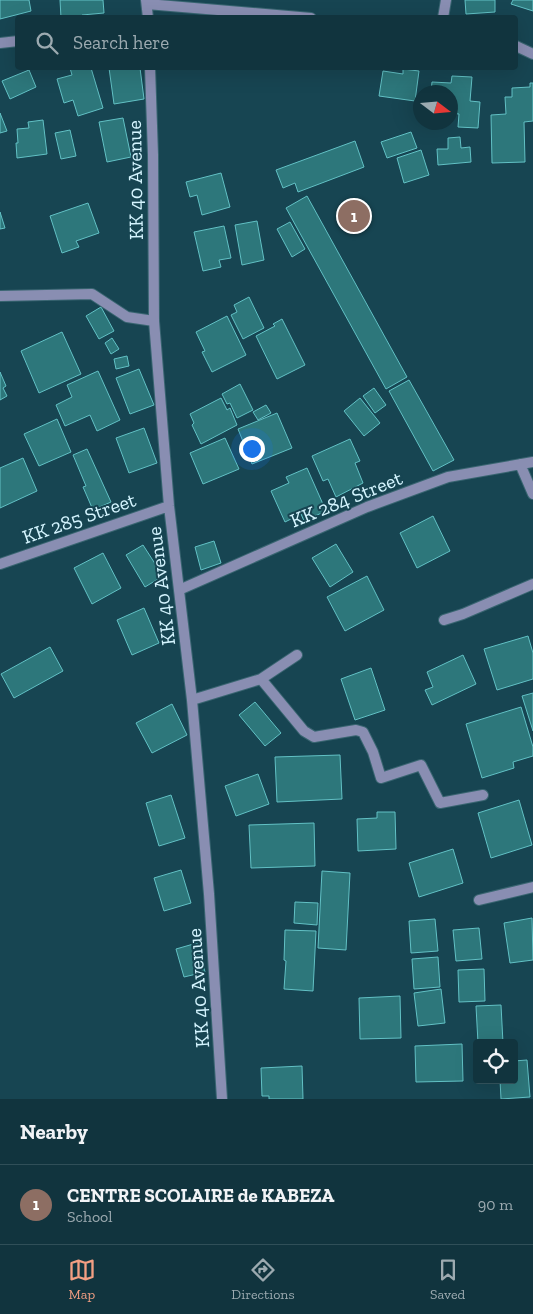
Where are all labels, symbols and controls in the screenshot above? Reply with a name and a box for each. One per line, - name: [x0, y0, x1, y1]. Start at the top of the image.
- search box: [15, 15, 518, 70]
- icon: search: [33, 29, 61, 57]
- text: Search here: [73, 31, 169, 54]
- north arrow: [413, 85, 458, 130]
- street label: KK 40 Avenue: [122, 120, 148, 240]
- pin: 1: [338, 197, 370, 235]
- your location: [239, 436, 265, 462]
- street label: KK 284 Street: [286, 465, 406, 532]
- street label: KK 285 Street: [19, 487, 139, 549]
- street label: KK 40 Avenue: [142, 525, 180, 647]
- street label: KK 40 Avenue: [182, 928, 214, 1048]
- map controls: [473, 1039, 518, 1084]
- button: locate: [473, 1039, 518, 1084]
- text: Nearby: [20, 1119, 88, 1144]
- text: CENTRE SCOLAIRE de KABEZA: [67, 1184, 334, 1207]
- text: 1: [33, 1195, 39, 1214]
- text: 90 m: [478, 1195, 513, 1214]
- text: School: [67, 1207, 113, 1226]
- tab: Map: [68, 1256, 96, 1303]
- tab: Directions: [231, 1256, 295, 1303]
- tab: Saved: [430, 1256, 465, 1303]

